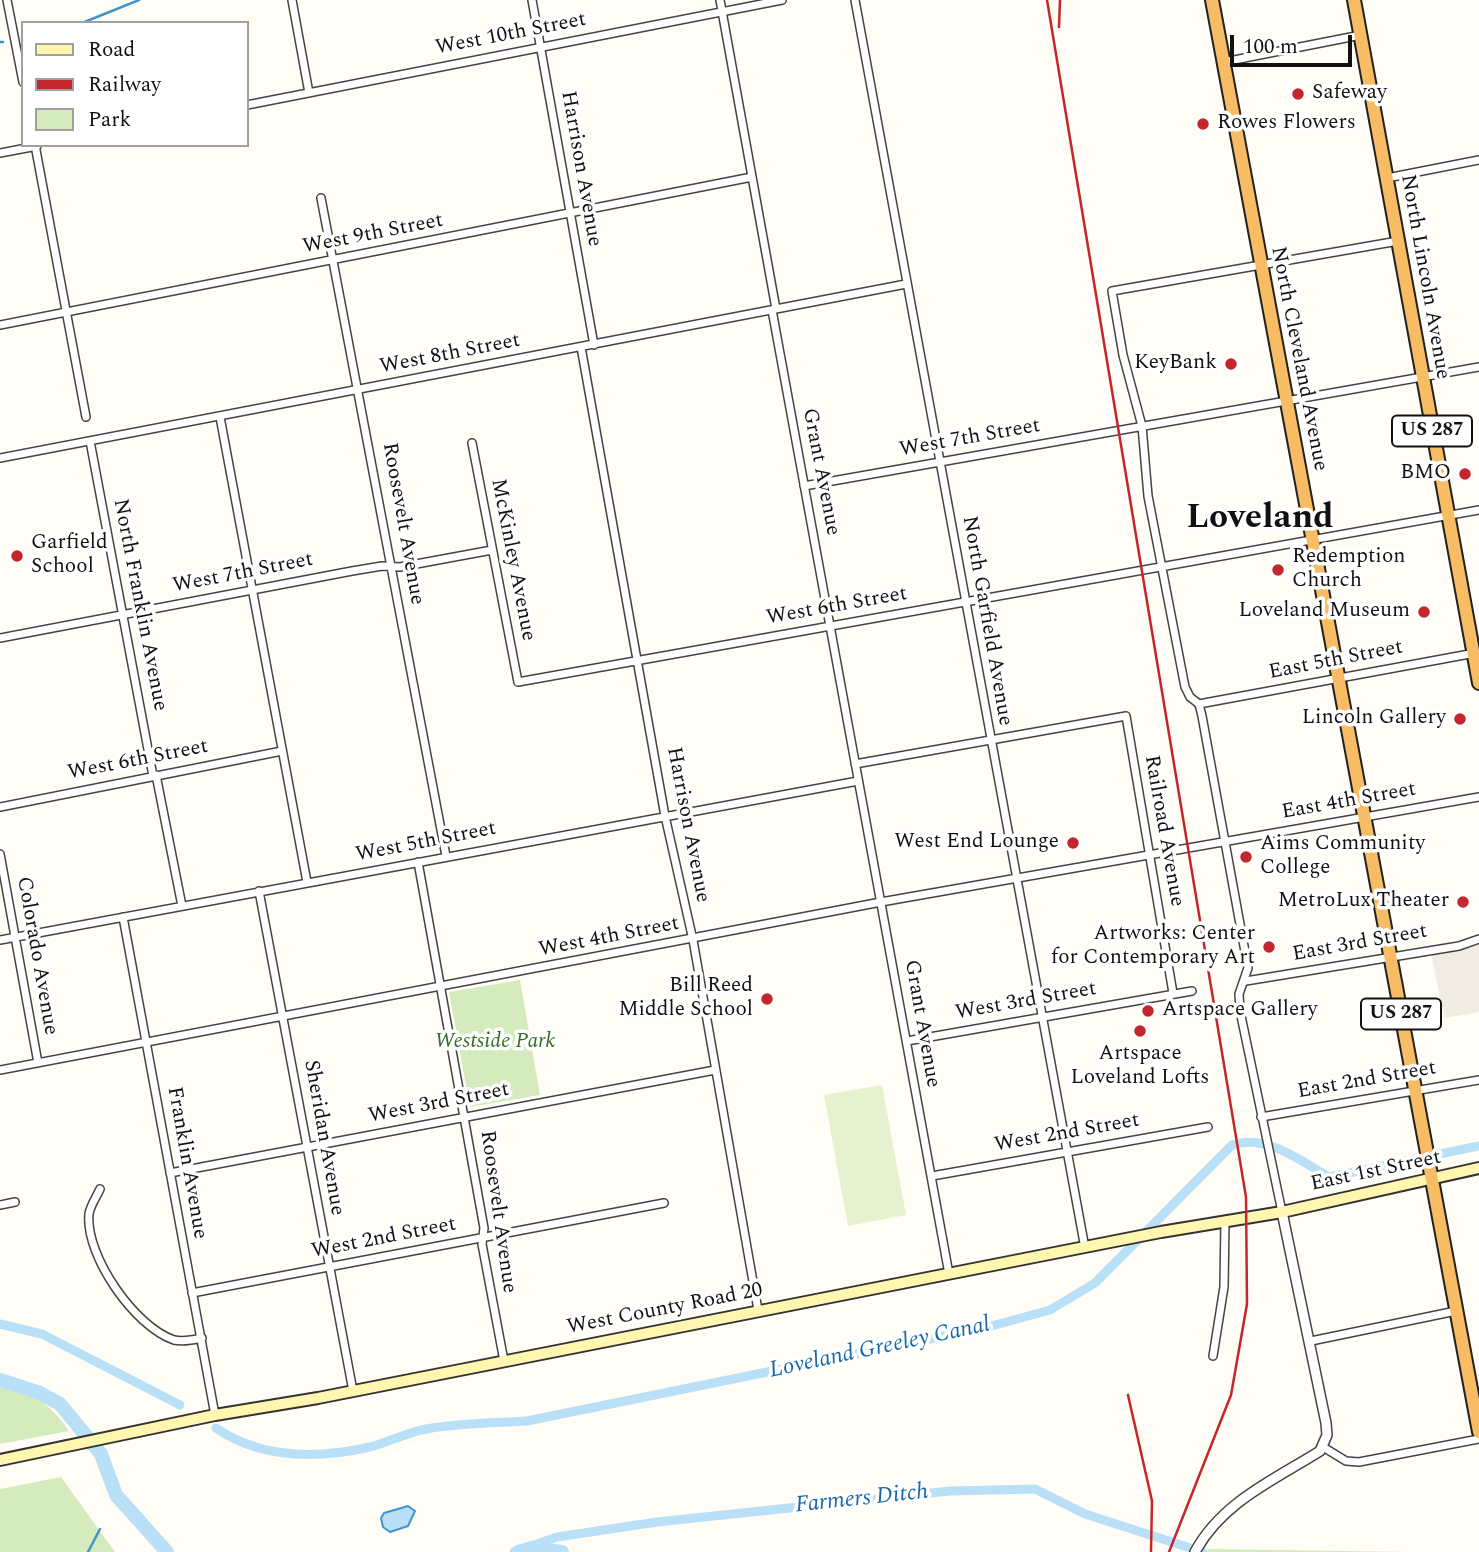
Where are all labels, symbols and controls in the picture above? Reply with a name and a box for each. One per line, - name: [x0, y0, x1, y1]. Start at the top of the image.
- street label: West 10th Street: [434, 8, 588, 62]
- legend: [21, 21, 248, 147]
- scale bar: [1234, 21, 1356, 65]
- text: 100 m: [1243, 31, 1298, 63]
- text: Road: [88, 34, 135, 66]
- text: Railway: [88, 69, 161, 101]
- place label: Safeway: [1312, 81, 1387, 107]
- marker: Safeway: [1290, 86, 1306, 102]
- street label: Harrison Avenue: [554, 89, 606, 249]
- text: Park: [88, 104, 131, 136]
- place label: Rowes Flowers: [1217, 111, 1356, 137]
- marker: Rowes Flowers: [1195, 116, 1211, 132]
- street label: North Lincoln Avenue: [1394, 172, 1454, 382]
- street label: West 9th Street: [301, 209, 445, 261]
- street label: North Cleveland Avenue: [1264, 245, 1332, 473]
- street label: West 8th Street: [378, 329, 522, 381]
- place label: KeyBank: [1134, 351, 1217, 377]
- marker: KeyBank: [1223, 356, 1239, 372]
- street label: Grant Avenue: [795, 406, 845, 538]
- street label: West 7th Street: [898, 414, 1042, 464]
- road number: US 287: [1392, 416, 1472, 446]
- street label: Roosevelt Avenue: [375, 441, 429, 607]
- place label: BMO: [1400, 461, 1451, 487]
- marker: BMO: [1457, 466, 1473, 482]
- street label: McKinley Avenue: [484, 477, 540, 643]
- street label: North Franklin Avenue: [106, 497, 172, 713]
- district label: Loveland: [1186, 499, 1334, 541]
- street label: North Garfield Avenue: [955, 514, 1017, 728]
- place label: Garfield School: [31, 531, 108, 581]
- place label: Redemption Church: [1292, 545, 1405, 595]
- marker: Garfield School: [9, 548, 25, 564]
- street label: West 7th Street: [171, 548, 315, 600]
- marker: Redemption Church: [1270, 562, 1286, 578]
- street label: West 6th Street: [765, 582, 909, 632]
- place label: Loveland Museum: [1238, 599, 1410, 625]
- marker: Loveland Museum: [1416, 604, 1432, 620]
- street label: East 5th Street: [1267, 636, 1405, 686]
- place label: Lincoln Gallery: [1302, 706, 1446, 732]
- marker: Lincoln Gallery: [1452, 711, 1468, 727]
- street label: West 6th Street: [66, 735, 210, 787]
- street label: Harrison Avenue: [660, 745, 714, 905]
- street label: Railroad Avenue: [1137, 753, 1189, 909]
- street label: East 4th Street: [1280, 778, 1418, 826]
- street label: West 5th Street: [354, 817, 498, 869]
- place label: West End Lounge: [894, 830, 1059, 856]
- place label: Aims Community College: [1260, 832, 1425, 882]
- marker: West End Lounge: [1065, 835, 1081, 851]
- marker: Aims Community College: [1238, 849, 1254, 865]
- street label: Colorado Avenue: [10, 875, 62, 1037]
- place label: MetroLux Theater: [1278, 889, 1449, 915]
- marker: MetroLux Theater: [1455, 894, 1471, 910]
- street label: West 4th Street: [537, 912, 681, 964]
- street label: East 3rd Street: [1291, 920, 1429, 968]
- place label: Artworks: Center for Contemporary Art: [1051, 922, 1255, 972]
- marker: Artworks: Center for Contemporary Art: [1261, 939, 1277, 955]
- street label: Grant Avenue: [897, 958, 945, 1090]
- place label: Bill Reed Middle School: [618, 974, 753, 1024]
- street label: West 3rd Street: [953, 977, 1099, 1027]
- marker: Bill Reed Middle School: [759, 991, 775, 1007]
- place label: Artspace Gallery: [1162, 998, 1318, 1024]
- road number: US 287: [1361, 998, 1441, 1030]
- marker: Artspace Gallery: [1140, 1003, 1156, 1019]
- marker: Artspace Loveland Lofts: [1132, 1023, 1148, 1039]
- park label: Westside Park: [435, 1030, 555, 1056]
- place label: Artspace Loveland Lofts: [1071, 1042, 1209, 1092]
- street label: East 2nd Street: [1296, 1056, 1438, 1106]
- street label: Sheridan Avenue: [297, 1058, 349, 1218]
- street label: West 3rd Street: [366, 1078, 512, 1130]
- street label: Franklin Avenue: [160, 1085, 212, 1241]
- street label: West 2nd Street: [993, 1109, 1141, 1159]
- street label: Roosevelt Avenue: [473, 1129, 521, 1295]
- street label: East 1st Street: [1309, 1146, 1443, 1198]
- street label: West 2nd Street: [310, 1213, 458, 1265]
- street label: West County Road 20: [565, 1279, 765, 1341]
- water label: Loveland Greeley Canal: [767, 1312, 993, 1386]
- water label: Farmers Ditch: [794, 1479, 930, 1521]

